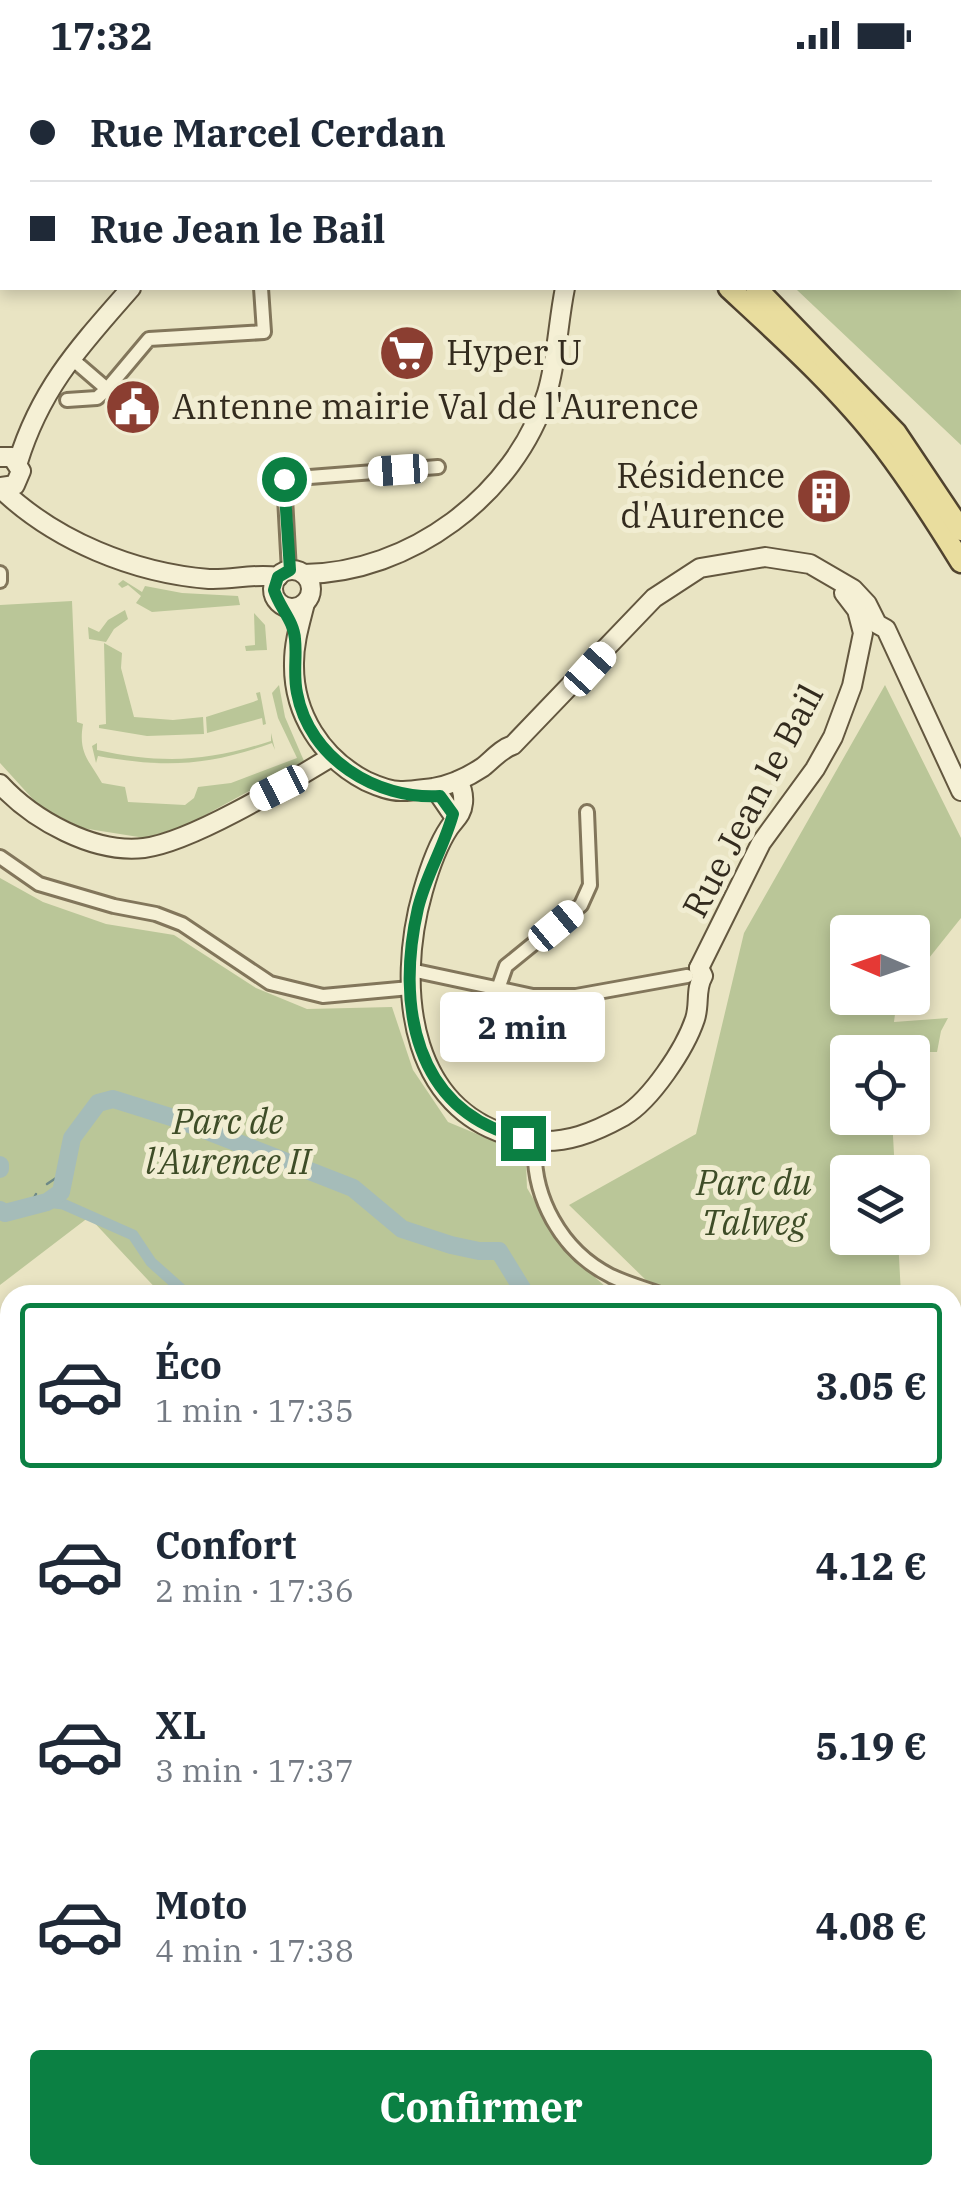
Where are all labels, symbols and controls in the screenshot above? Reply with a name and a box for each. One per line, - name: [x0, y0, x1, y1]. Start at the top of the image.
- text: 17:32: [50, 11, 153, 60]
- text: Rue Marcel Cerdan: [90, 108, 446, 157]
- text: Rue Jean le Bail: [90, 204, 385, 253]
- supermarket icon: Hyper U: [377, 323, 437, 383]
- place label: Hyper U: [446, 329, 582, 375]
- public building icon: Antenne mairie Val de l'Aurence: [103, 377, 163, 437]
- place label: Antenne mairie Val de l'Aurence: [172, 383, 699, 429]
- place label: Résidence d'Aurence: [616, 452, 785, 538]
- car: [367, 453, 429, 487]
- route start: [262, 457, 307, 502]
- building icon: Résidence d'Aurence: [794, 466, 854, 526]
- car: [559, 637, 621, 701]
- street label: Rue Jean le Bail: [671, 676, 833, 925]
- car: [245, 761, 313, 815]
- car: [523, 895, 589, 957]
- north arrow: [830, 915, 930, 1015]
- map controls: [830, 915, 930, 1255]
- callout: 2 min: [440, 993, 606, 1063]
- text: 2 min: [478, 1006, 567, 1048]
- button: locate: [830, 1035, 930, 1135]
- park label: Parc de l'Aurence II: [145, 1098, 314, 1184]
- route end: [501, 1116, 546, 1161]
- button: layers: [830, 1155, 930, 1255]
- park label: Parc du Talweg: [695, 1159, 812, 1245]
- text: Éco: [155, 1340, 222, 1389]
- icon: car: [35, 1341, 125, 1431]
- text: 3.05 €: [815, 1361, 927, 1410]
- text: 1 min · 17:35: [155, 1389, 354, 1431]
- text: Confort: [155, 1520, 296, 1569]
- icon: car: [35, 1521, 125, 1611]
- text: 4.12 €: [815, 1541, 927, 1590]
- text: 2 min · 17:36: [155, 1569, 354, 1611]
- text: XL: [155, 1700, 206, 1749]
- icon: car: [35, 1701, 125, 1791]
- text: 5.19 €: [815, 1721, 927, 1770]
- text: 3 min · 17:37: [155, 1749, 354, 1791]
- text: Moto: [155, 1880, 247, 1929]
- icon: car: [35, 1881, 125, 1971]
- text: 4.08 €: [815, 1901, 927, 1950]
- text: 4 min · 17:38: [155, 1929, 354, 1971]
- button: Confirmer: [30, 2050, 932, 2165]

